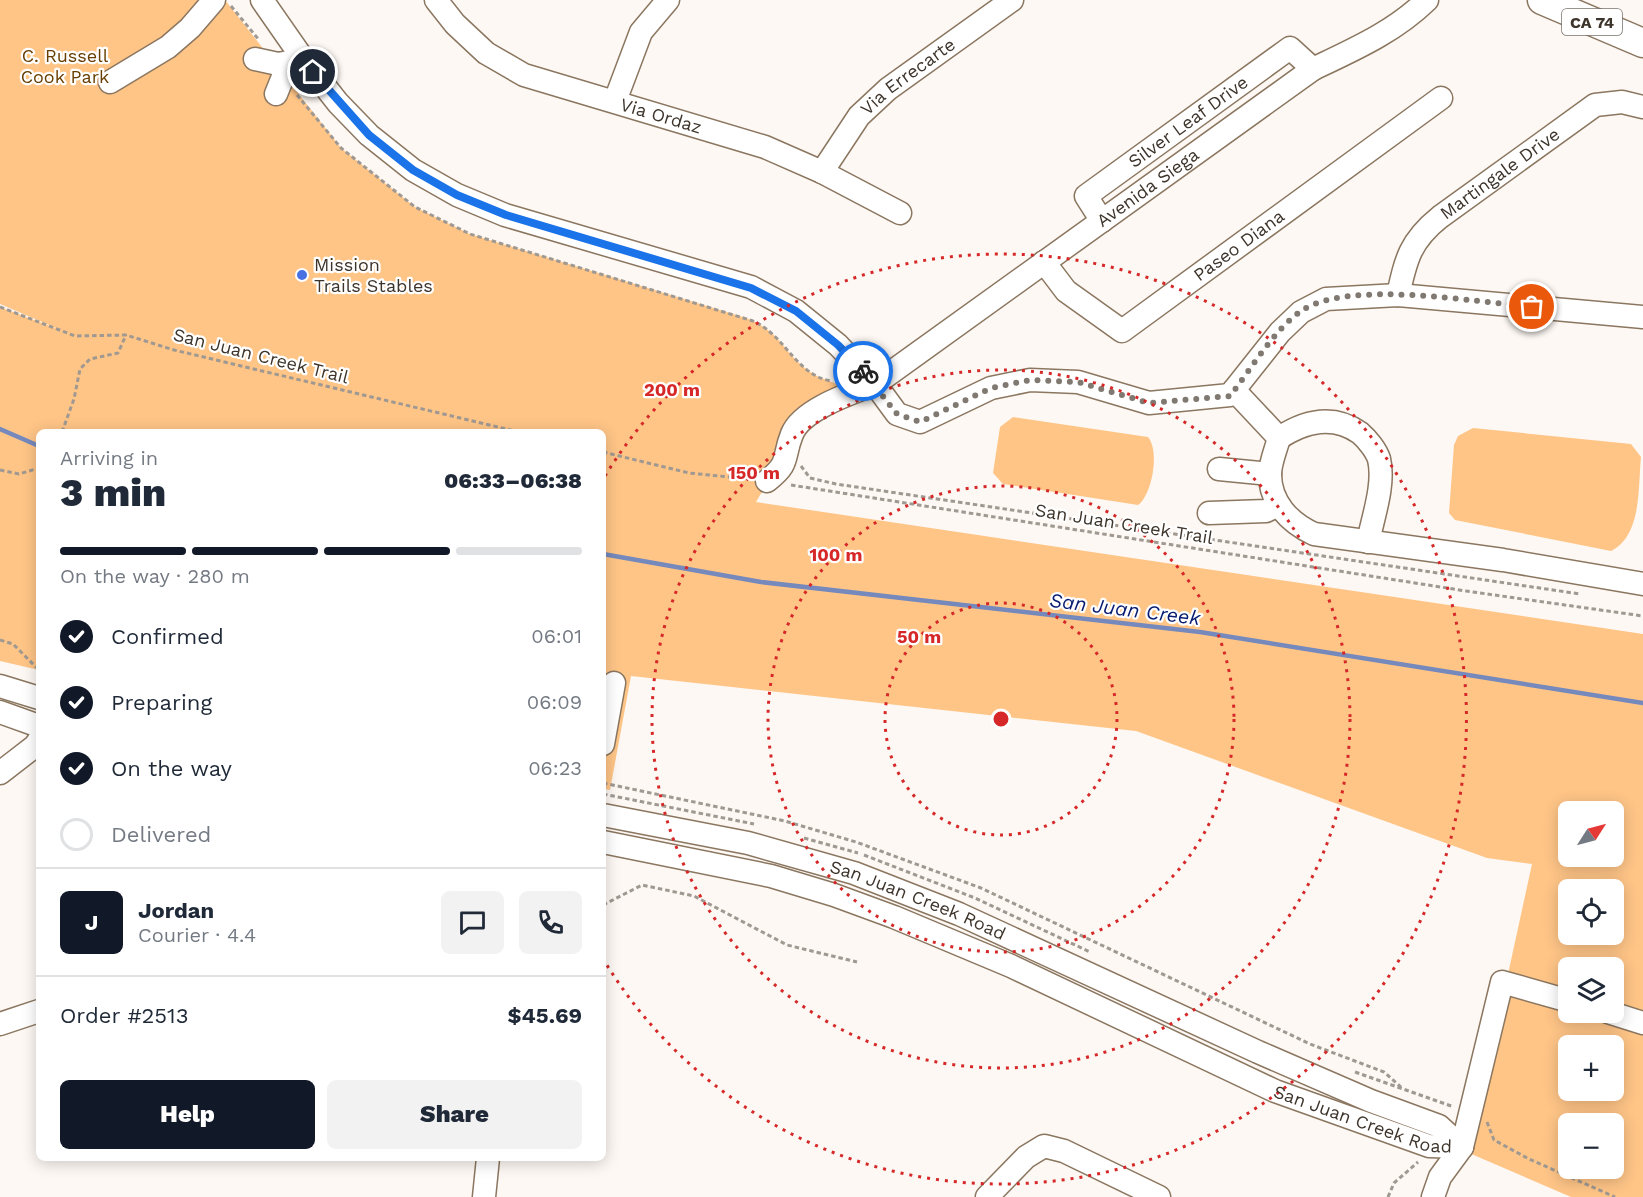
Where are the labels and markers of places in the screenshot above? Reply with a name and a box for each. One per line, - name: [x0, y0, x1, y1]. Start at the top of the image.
- pin: [287, 46, 338, 97]
- place label: Mission Trails Stables: [314, 254, 433, 296]
- marker: Mission Trails Stables: [295, 268, 309, 282]
- pin: [1506, 281, 1557, 332]
- centre of rings: [991, 709, 1011, 729]

